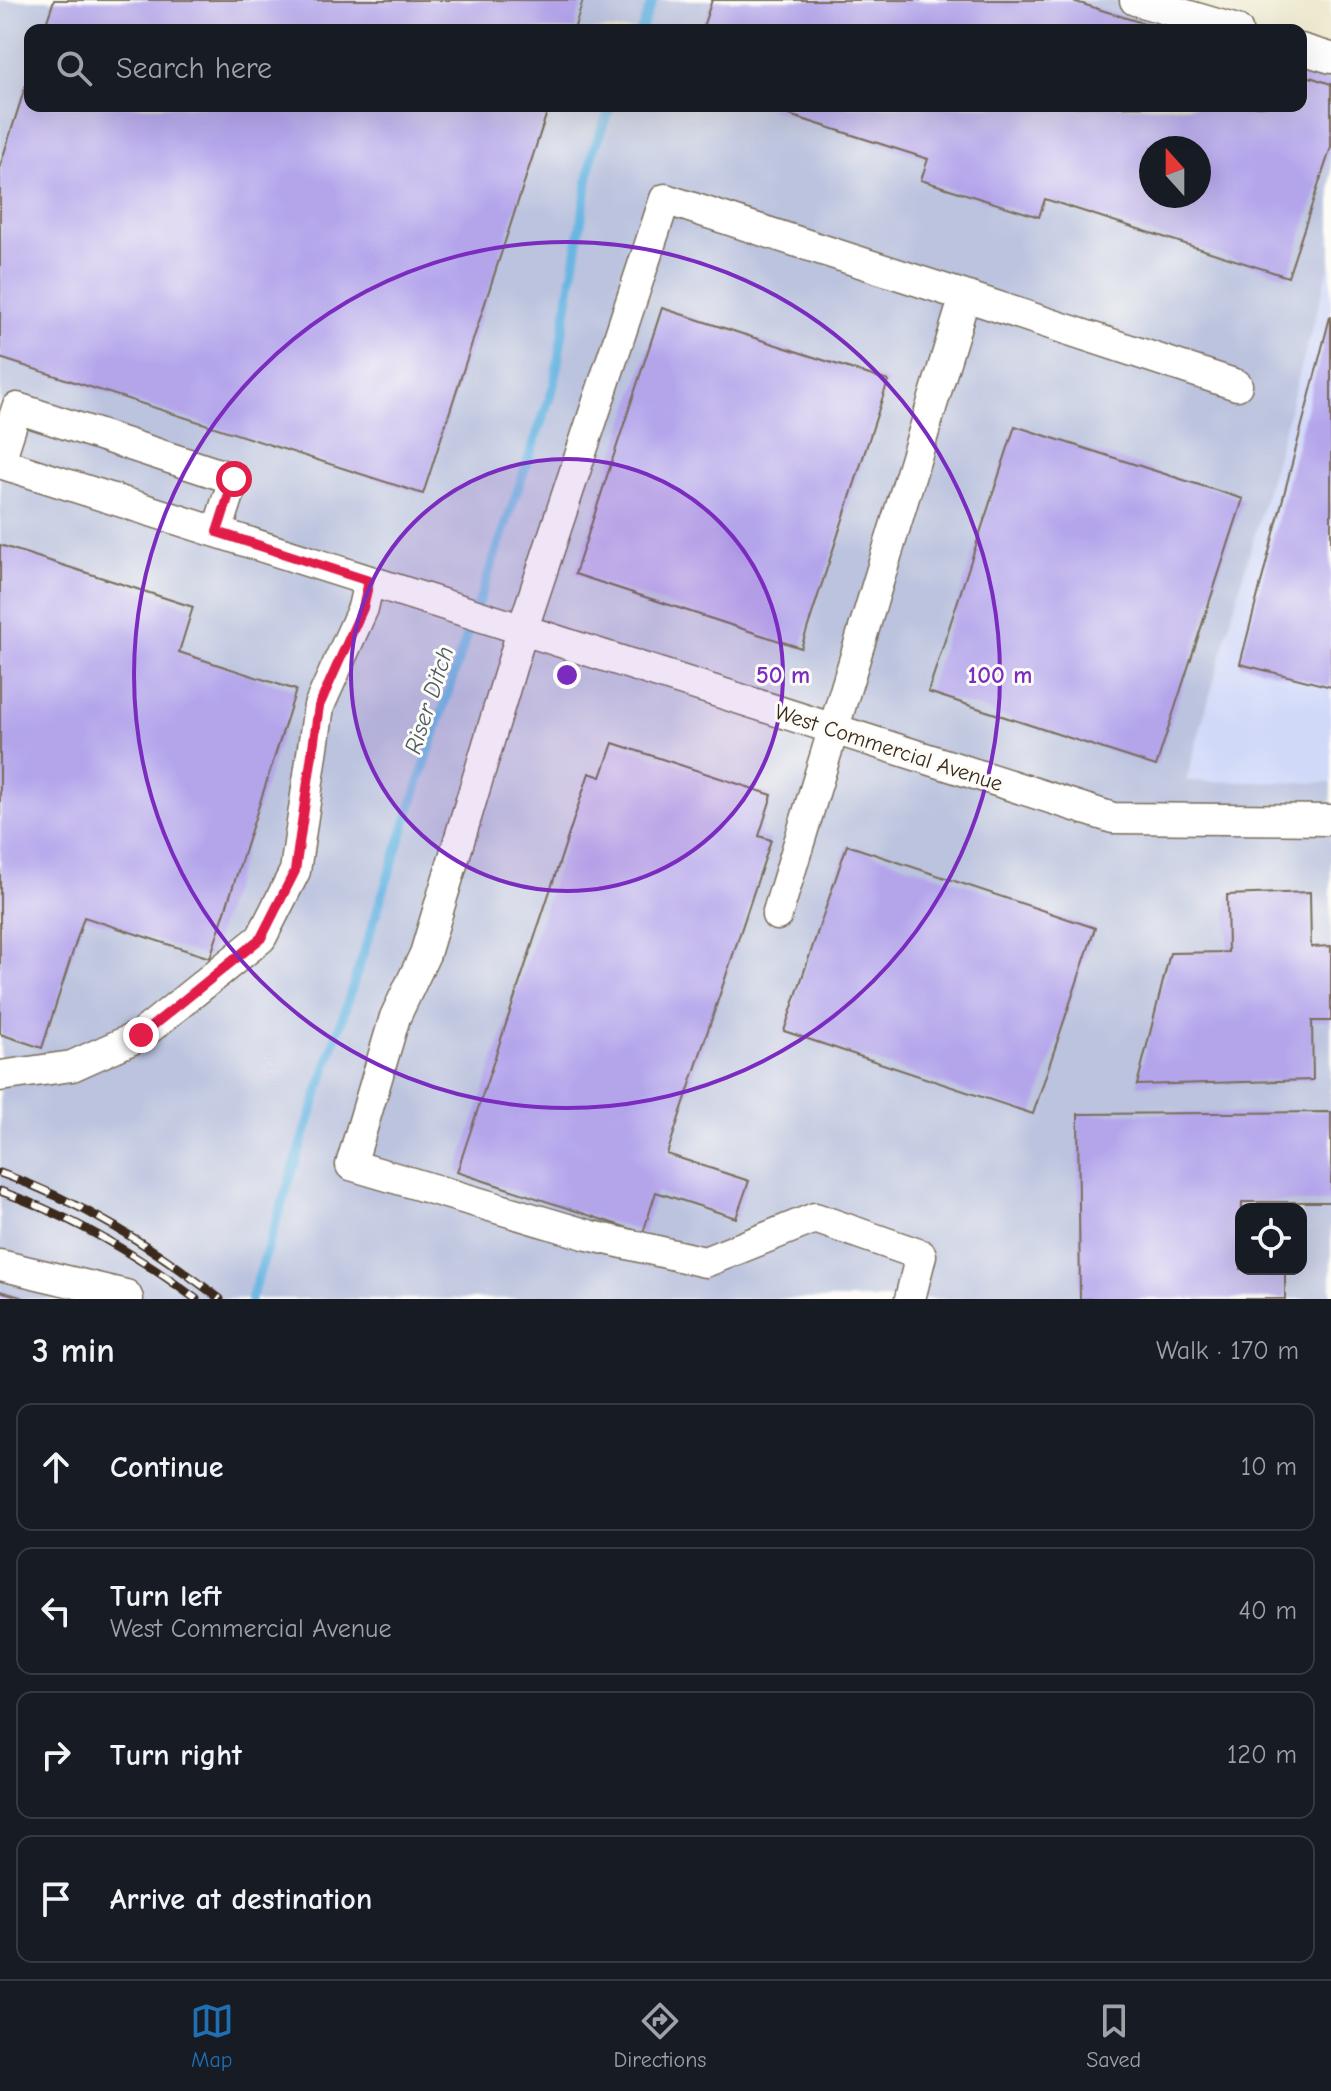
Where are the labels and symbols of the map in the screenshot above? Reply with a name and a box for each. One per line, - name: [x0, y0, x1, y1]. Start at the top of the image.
- north arrow: [1139, 136, 1211, 208]
- route start: [216, 461, 252, 497]
- water label: Riser Ditch: [398, 643, 460, 757]
- centre of rings: [553, 661, 581, 689]
- text: 50 m: [756, 661, 810, 689]
- text: 100 m: [968, 661, 1032, 689]
- street label: West Commercial Avenue: [771, 699, 1006, 797]
- route end: [123, 1017, 159, 1053]

